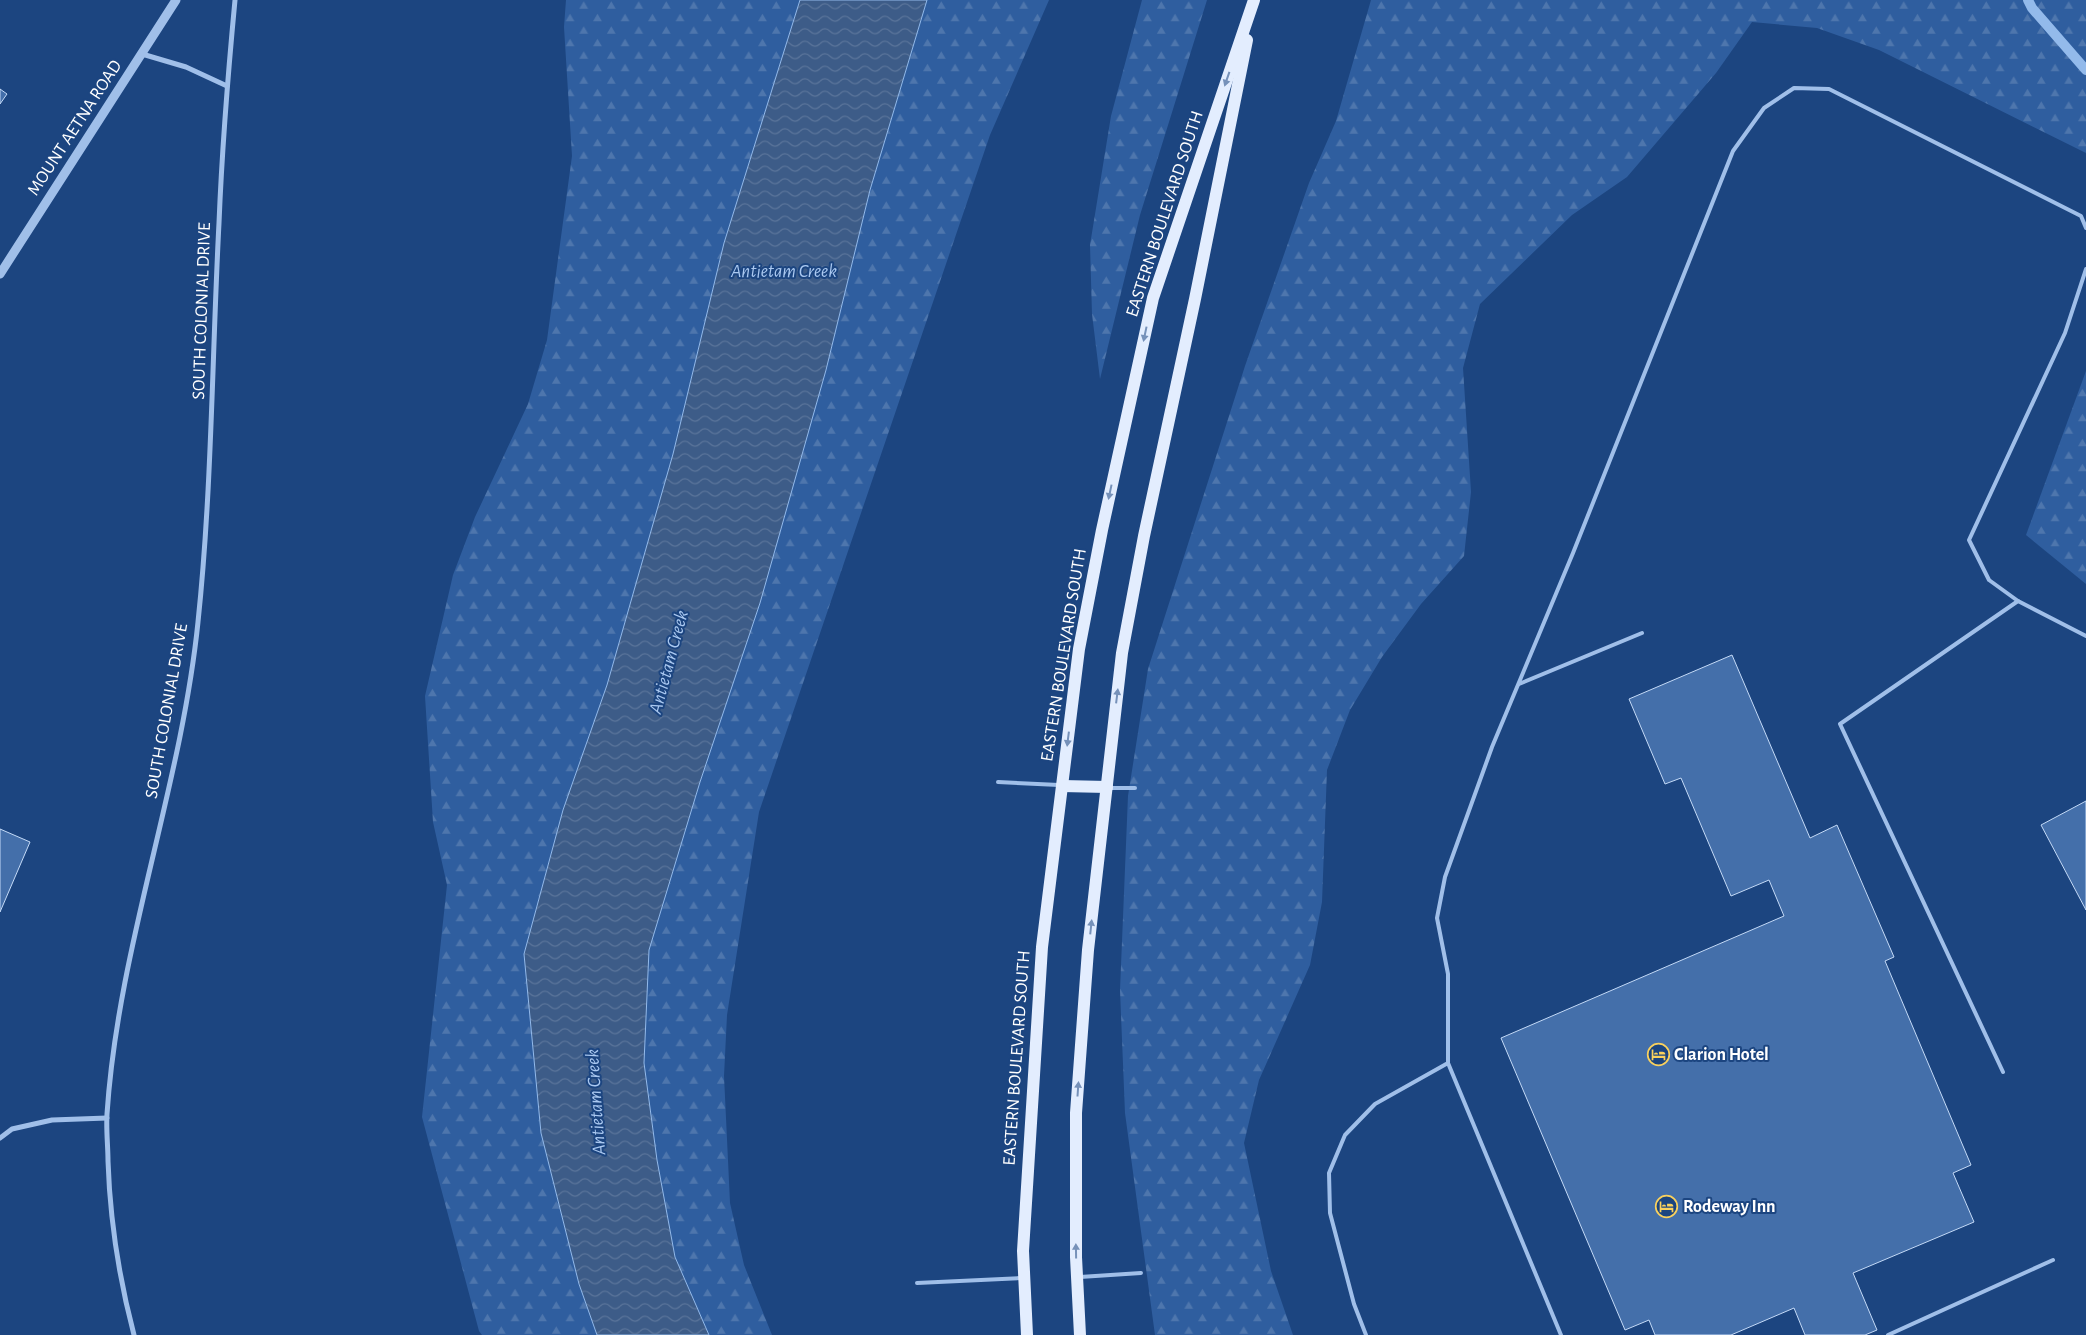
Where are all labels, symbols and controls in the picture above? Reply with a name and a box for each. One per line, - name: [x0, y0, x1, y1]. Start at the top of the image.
- street label: MOUNT AETNA ROAD: [25, 57, 125, 199]
- one-way arrow: [1223, 72, 1230, 87]
- street label: EASTERN BOULEVARD SOUTH: [1123, 109, 1207, 319]
- street label: SOUTH COLONIAL DRIVE: [190, 222, 214, 400]
- water label: Antietam Creek: [730, 262, 837, 281]
- one-way arrow: [1141, 326, 1149, 341]
- one-way arrow: [1106, 485, 1114, 500]
- street label: EASTERN BOULEVARD SOUTH: [1038, 547, 1090, 763]
- water label: Antietam Creek: [646, 608, 692, 717]
- street label: SOUTH COLONIAL DRIVE: [143, 622, 191, 800]
- one-way arrow: [1113, 688, 1121, 704]
- one-way arrow: [1063, 731, 1071, 747]
- one-way arrow: [1087, 919, 1095, 935]
- street label: EASTERN BOULEVARD SOUTH: [1001, 950, 1033, 1166]
- hotel icon: Clarion Hotel: [1646, 1043, 1670, 1067]
- place label: Clarion Hotel: [1674, 1046, 1769, 1064]
- water label: Antietam Creek: [583, 1048, 609, 1157]
- one-way arrow: [1074, 1081, 1082, 1097]
- hotel icon: Rodeway Inn: [1655, 1195, 1679, 1219]
- place label: Rodeway Inn: [1683, 1198, 1776, 1216]
- one-way arrow: [1072, 1243, 1080, 1259]

